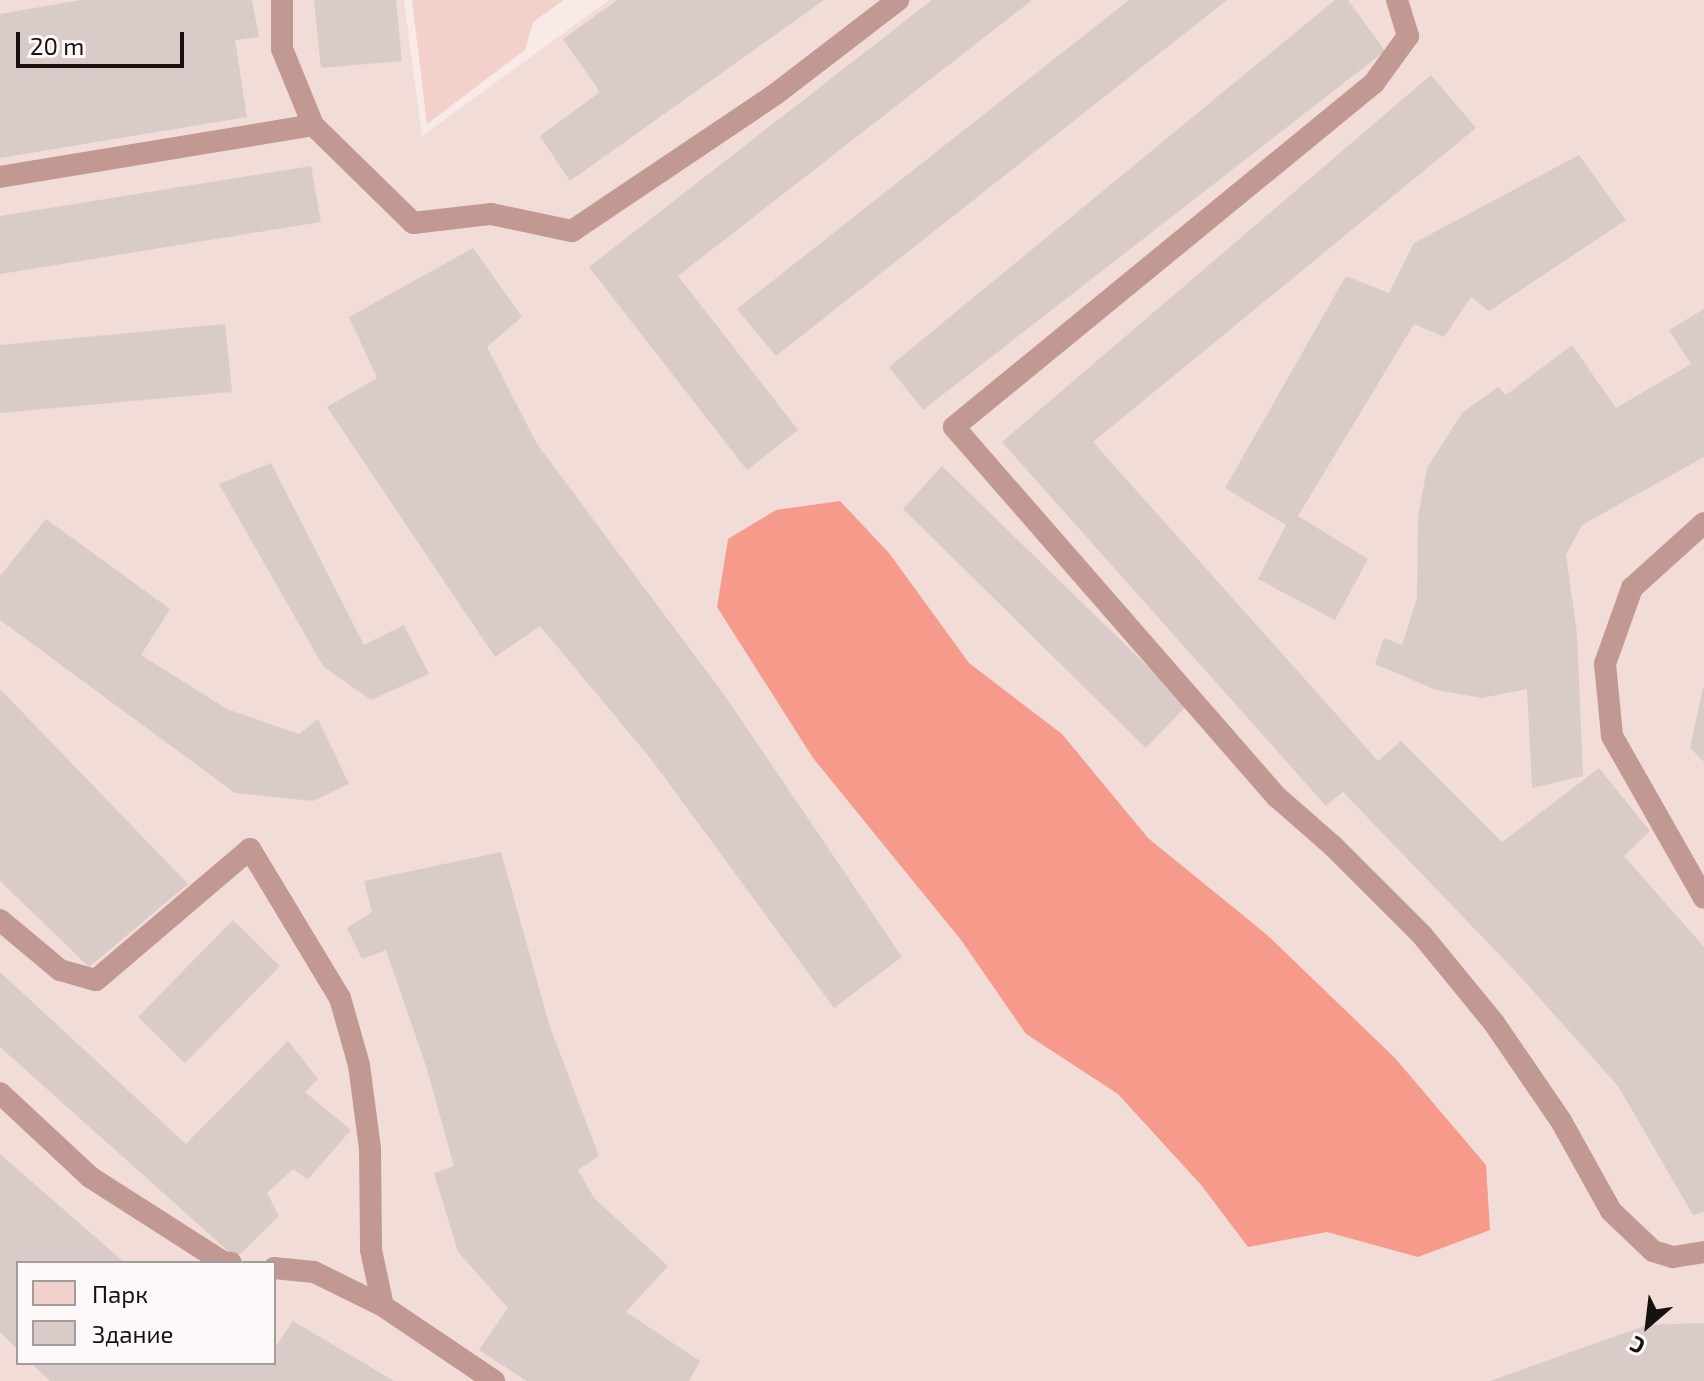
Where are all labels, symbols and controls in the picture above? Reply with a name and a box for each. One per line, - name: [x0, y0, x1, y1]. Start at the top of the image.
- scale bar: [20, 16, 188, 66]
- text: 20 m: [30, 31, 84, 60]
- legend: [16, 1261, 276, 1365]
- text: Парк: [92, 1279, 148, 1308]
- north arrow: [1608, 1285, 1688, 1365]
- text: Здание: [92, 1319, 174, 1348]
- text: С: [1625, 1332, 1649, 1361]

